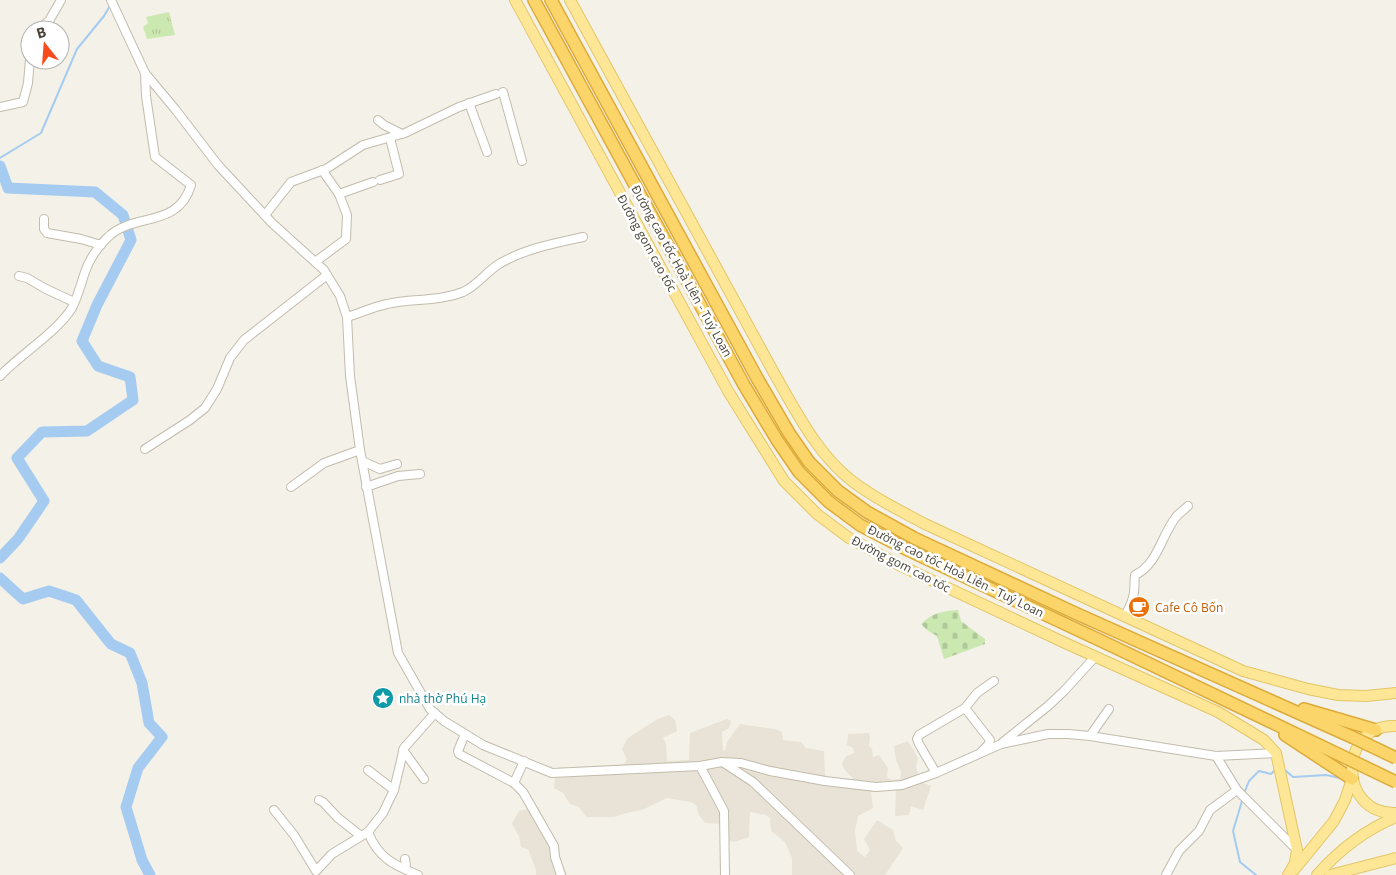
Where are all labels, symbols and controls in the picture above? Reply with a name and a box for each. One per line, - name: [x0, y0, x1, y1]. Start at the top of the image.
- north arrow: [20, 20, 70, 70]
- text: B: [34, 22, 48, 43]
- street label: Đường cao tốc Hoà Liên - Tuý Loan: [628, 182, 736, 360]
- street label: Đường gom cao tốc: [613, 191, 681, 295]
- street label: Đường cao tốc Hoà Liên - Tuý Loan: [865, 521, 1047, 621]
- street label: Đường gom cao tốc: [849, 532, 954, 596]
- cafe icon: Cafe Cô Bốn: [1127, 595, 1151, 619]
- place label: Cafe Cô Bốn: [1155, 599, 1223, 616]
- place icon: nhà thờ Phú Hạ: [371, 686, 395, 710]
- place label: nhà thờ Phú Hạ: [399, 690, 486, 707]

